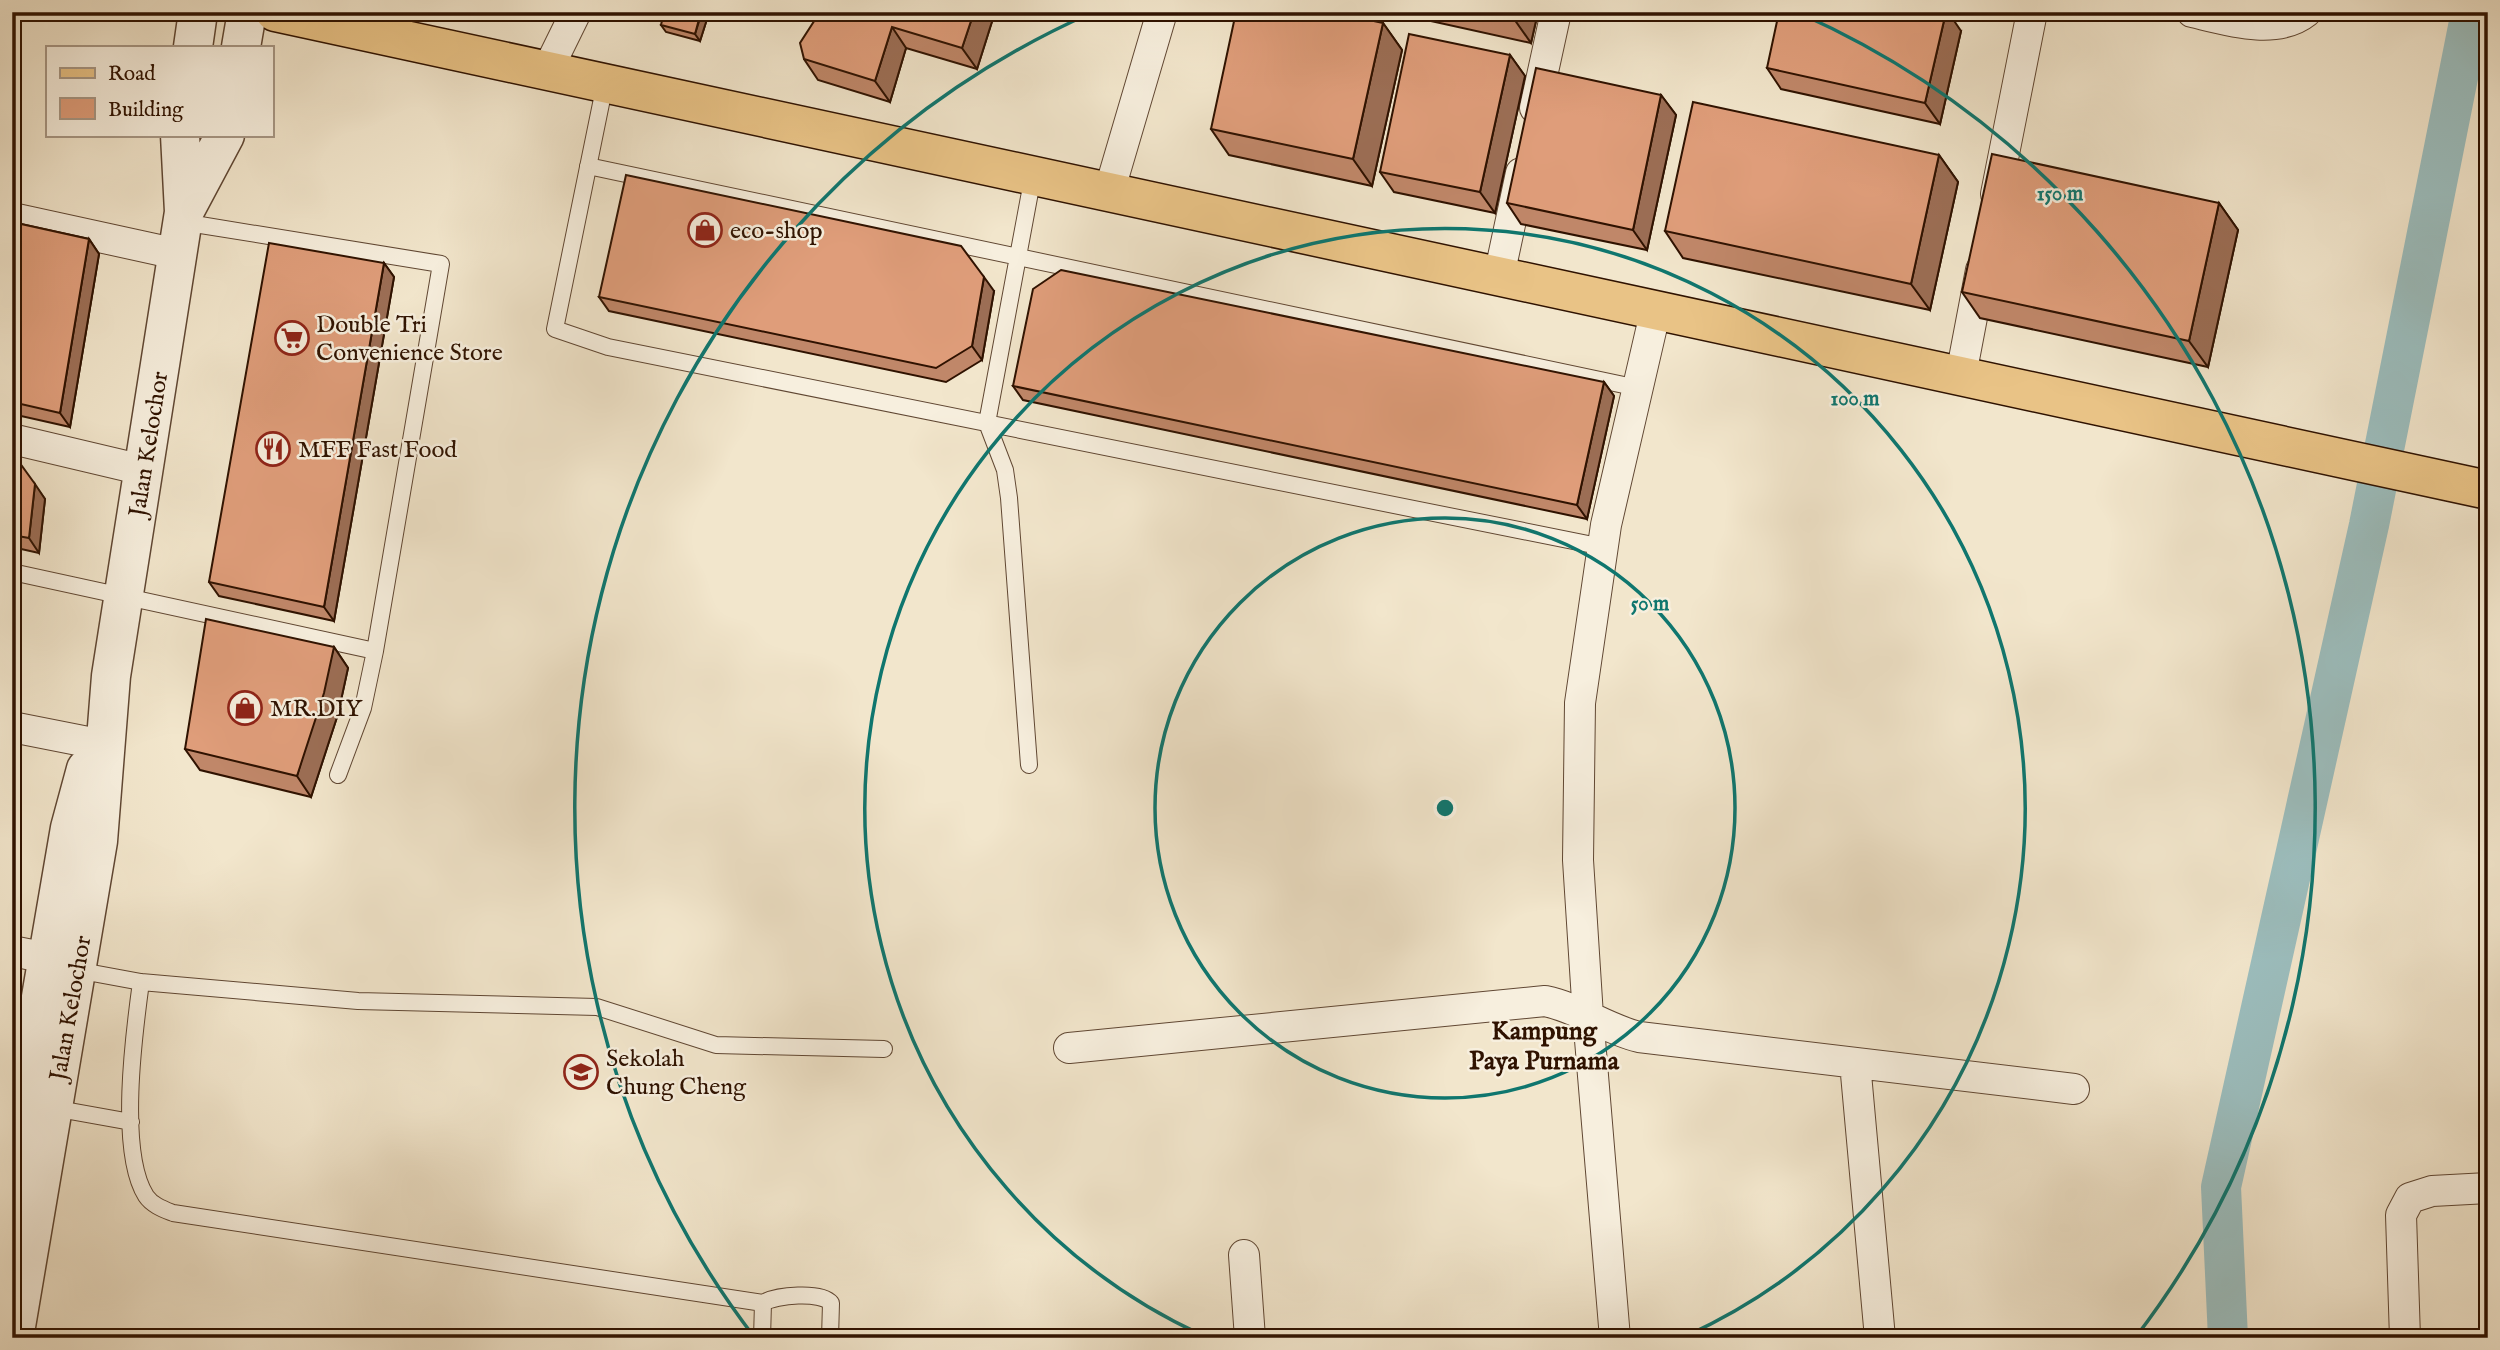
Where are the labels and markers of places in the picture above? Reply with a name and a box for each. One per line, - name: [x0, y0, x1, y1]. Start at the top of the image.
- shop icon: eco-shop: [686, 211, 724, 249]
- place label: eco-shop: [730, 216, 822, 247]
- place label: Double Tri Convenience Store: [316, 310, 503, 369]
- supermarket icon: Double Tri Convenience Store: [273, 319, 311, 357]
- restaurant icon: MFF Fast Food: [254, 430, 292, 468]
- place label: MFF Fast Food: [298, 435, 457, 466]
- shop icon: MR.DIY: [226, 689, 264, 727]
- place label: MR.DIY: [270, 694, 364, 725]
- centre of rings: [1433, 796, 1457, 820]
- place label: Sekolah Chung Cheng: [606, 1044, 747, 1103]
- school or university icon: Sekolah Chung Cheng: [562, 1053, 600, 1091]

